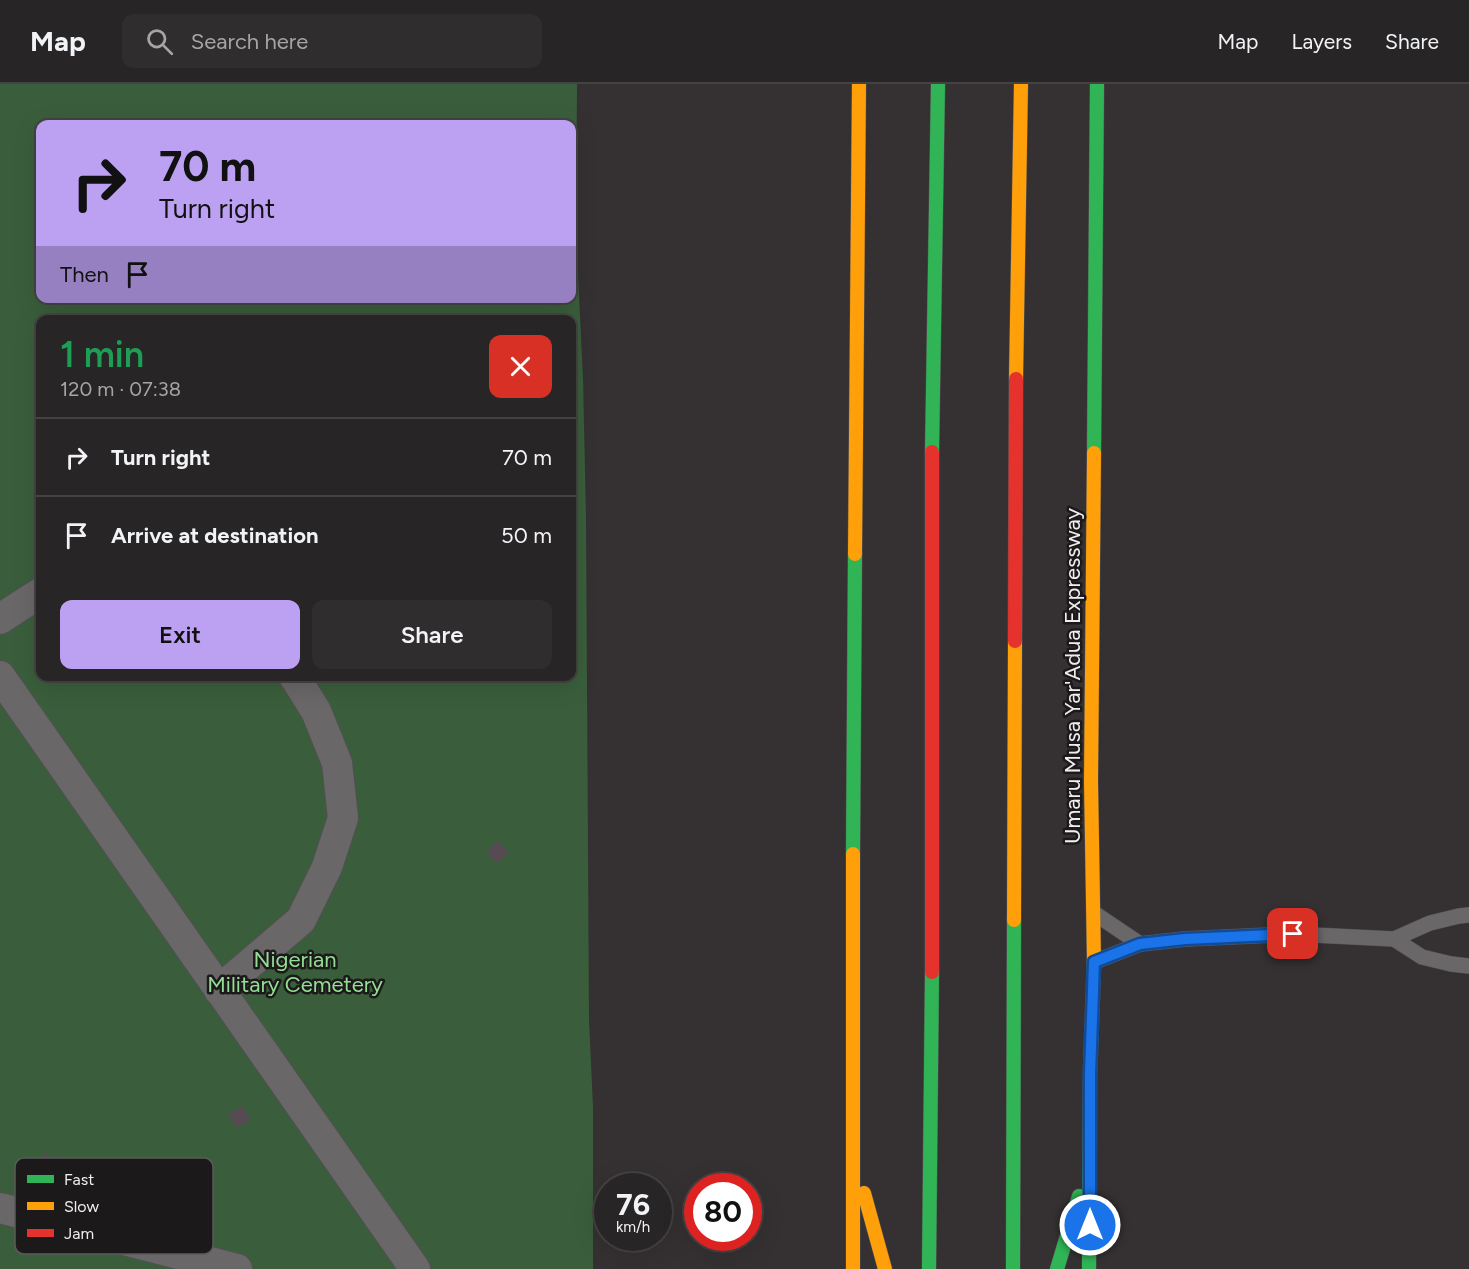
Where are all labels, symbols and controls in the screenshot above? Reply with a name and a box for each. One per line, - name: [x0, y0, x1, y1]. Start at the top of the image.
- search box: [122, 14, 542, 68]
- text: Map: [30, 24, 86, 58]
- icon: search: [143, 25, 176, 58]
- text: Search here: [191, 28, 308, 55]
- text: Map: [1218, 29, 1258, 54]
- text: Layers: [1291, 29, 1352, 54]
- text: Share: [1385, 29, 1439, 54]
- text: 70 m: [159, 141, 256, 192]
- icon: right: [60, 144, 138, 222]
- text: Turn right: [159, 192, 275, 225]
- icon: arrive: [121, 258, 154, 291]
- text: Then: [60, 261, 109, 288]
- text: 1 min: [60, 333, 144, 376]
- button: close: [489, 335, 552, 398]
- text: 120 m · 07:38: [60, 377, 181, 401]
- icon: right: [60, 441, 93, 474]
- text: Turn right: [111, 444, 210, 471]
- text: 70 m: [502, 444, 552, 471]
- street label: Umaru Musa Yar'Adua Expressway: [1059, 508, 1086, 844]
- icon: arrive: [60, 519, 93, 552]
- text: Arrive at destination: [111, 522, 319, 549]
- text: 50 m: [501, 522, 552, 549]
- button: Exit: [60, 600, 300, 669]
- button: Share: [312, 600, 552, 669]
- pin: [1267, 908, 1318, 959]
- icon: arrive: [1276, 917, 1309, 950]
- park label: Nigerian Military Cemetery: [207, 946, 383, 998]
- legend: [15, 1158, 213, 1254]
- text: Fast: [64, 1170, 94, 1189]
- speed limit sign: 80: [684, 1173, 762, 1251]
- text: 76: [616, 1186, 650, 1223]
- position arrow: [1058, 1193, 1122, 1257]
- text: Slow: [64, 1197, 99, 1216]
- text: km/h: [616, 1218, 650, 1236]
- text: Jam: [64, 1224, 94, 1243]

